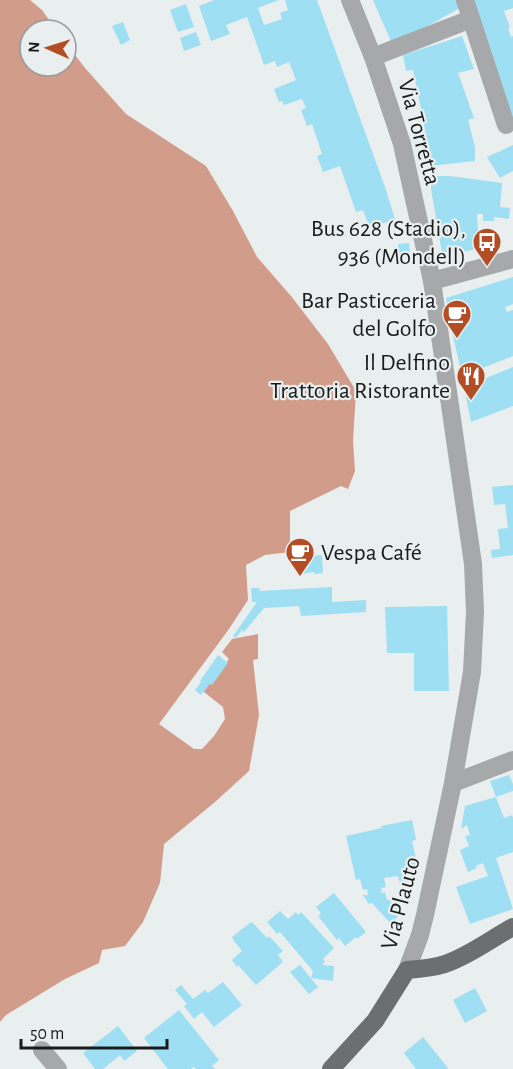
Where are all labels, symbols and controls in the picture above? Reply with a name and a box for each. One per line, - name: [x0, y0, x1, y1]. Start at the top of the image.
- north arrow: [18, 18, 78, 78]
- text: N: [26, 41, 42, 53]
- street label: Via Torretta: [393, 76, 445, 188]
- place label: Bus 628 (Stadio), 936 (Mondell): [311, 217, 466, 269]
- bus stop icon: Bus 628 (Stadio), 936 (Mondell): [471, 226, 503, 268]
- place label: Bar Pasticceria del Golfo: [301, 289, 436, 341]
- cafe icon: Bar Pasticceria del Golfo: [441, 298, 473, 340]
- place label: Il Delfino Trattoria Ristorante: [270, 351, 450, 403]
- restaurant icon: Il Delfino Trattoria Ristorante: [455, 360, 487, 402]
- cafe icon: Vespa Café: [284, 536, 316, 578]
- place label: Vespa Café: [321, 541, 422, 565]
- street label: Via Plauto: [377, 854, 425, 952]
- scale bar: [21, 1012, 166, 1050]
- text: 50 m: [30, 1025, 64, 1043]

